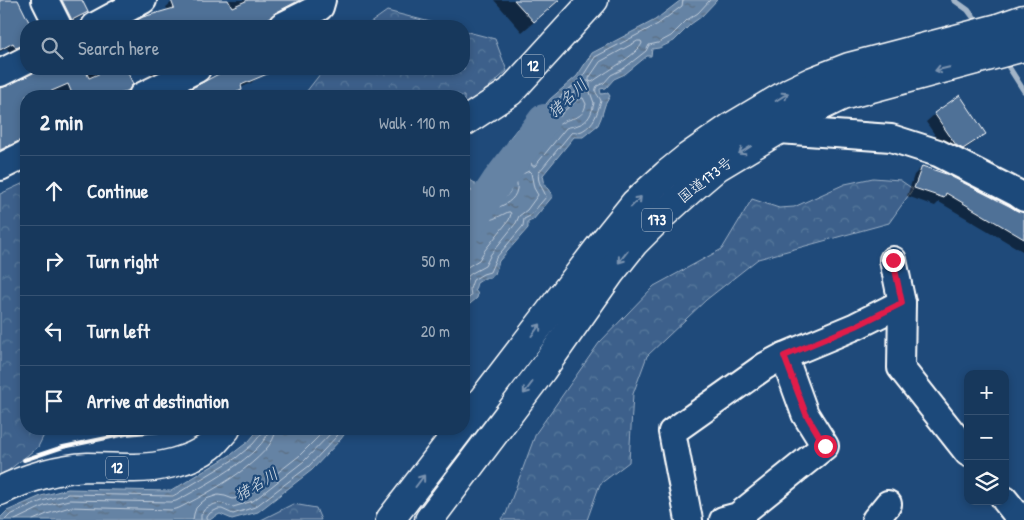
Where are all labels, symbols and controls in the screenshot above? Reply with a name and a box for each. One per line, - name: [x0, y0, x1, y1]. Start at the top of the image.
- search box: [20, 20, 470, 75]
- icon: search: [38, 34, 66, 62]
- text: Search here: [78, 35, 159, 61]
- road number: 12: [522, 54, 544, 78]
- one-way arrow: [935, 65, 951, 74]
- water label: 猪名川: [542, 74, 592, 122]
- one-way arrow: [774, 92, 788, 102]
- text: 2 min: [40, 108, 83, 137]
- text: Walk · 110 m: [379, 112, 450, 134]
- one-way arrow: [738, 145, 752, 155]
- street label: 国道173号: [673, 151, 737, 208]
- icon: ahead: [40, 177, 68, 205]
- text: Continue: [87, 178, 148, 204]
- text: 40 m: [422, 180, 450, 202]
- one-way arrow: [630, 196, 642, 209]
- road number: 173: [642, 208, 672, 232]
- icon: right: [40, 247, 68, 275]
- text: Turn right: [87, 248, 158, 274]
- route end: [882, 249, 905, 272]
- text: 50 m: [422, 250, 450, 272]
- one-way arrow: [618, 250, 629, 263]
- icon: left: [40, 317, 68, 345]
- text: Turn left: [87, 318, 150, 344]
- text: 20 m: [421, 320, 450, 342]
- one-way arrow: [531, 323, 541, 337]
- map controls: [964, 370, 1009, 505]
- button: +: [964, 370, 1009, 415]
- one-way arrow: [523, 381, 533, 395]
- icon: arrive: [40, 387, 68, 415]
- text: Arrive at destination: [87, 388, 229, 414]
- button: −: [964, 415, 1009, 460]
- route start: [814, 435, 837, 458]
- road number: 12: [106, 456, 128, 479]
- button: layers: [964, 460, 1009, 505]
- water label: 猪名川: [230, 462, 282, 506]
- one-way arrow: [415, 474, 425, 488]

